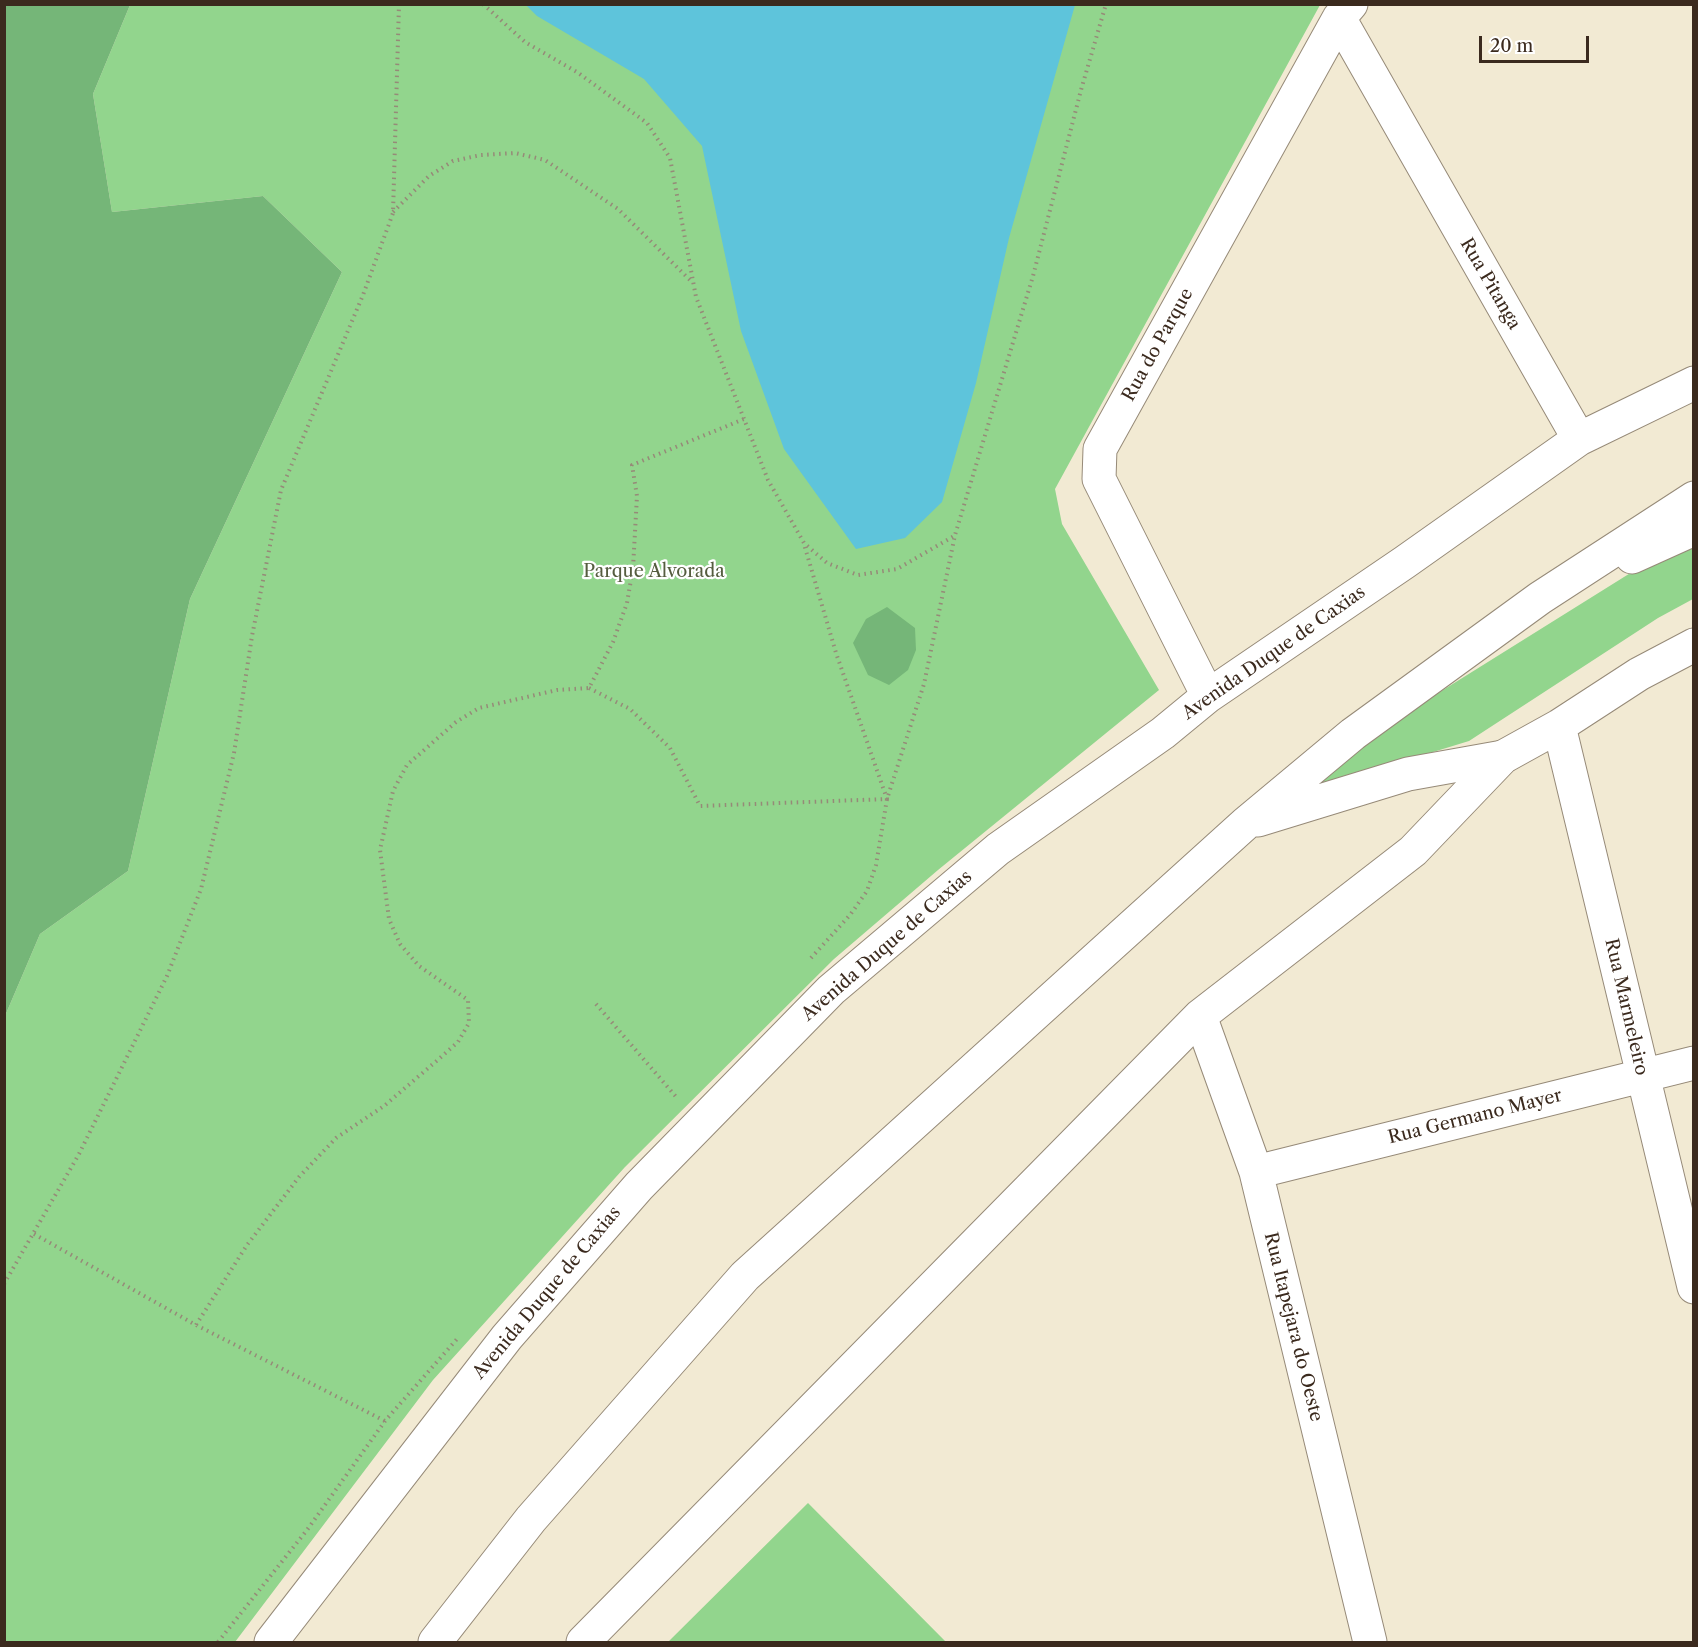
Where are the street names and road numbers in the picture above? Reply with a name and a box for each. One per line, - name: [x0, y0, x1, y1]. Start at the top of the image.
- street label: Rua Pitanga: [1455, 234, 1525, 334]
- street label: Rua do Parque: [1118, 285, 1198, 405]
- street label: Avenida Duque de Caxias: [1178, 581, 1370, 725]
- street label: Avenida Duque de Caxias: [797, 866, 977, 1026]
- street label: Rua Marmeleiro: [1600, 936, 1652, 1078]
- street label: Rua Germano Mayer: [1386, 1085, 1564, 1149]
- street label: Avenida Duque de Caxias: [468, 1202, 626, 1384]
- street label: Rua Itapejara do Oeste: [1259, 1230, 1327, 1424]

